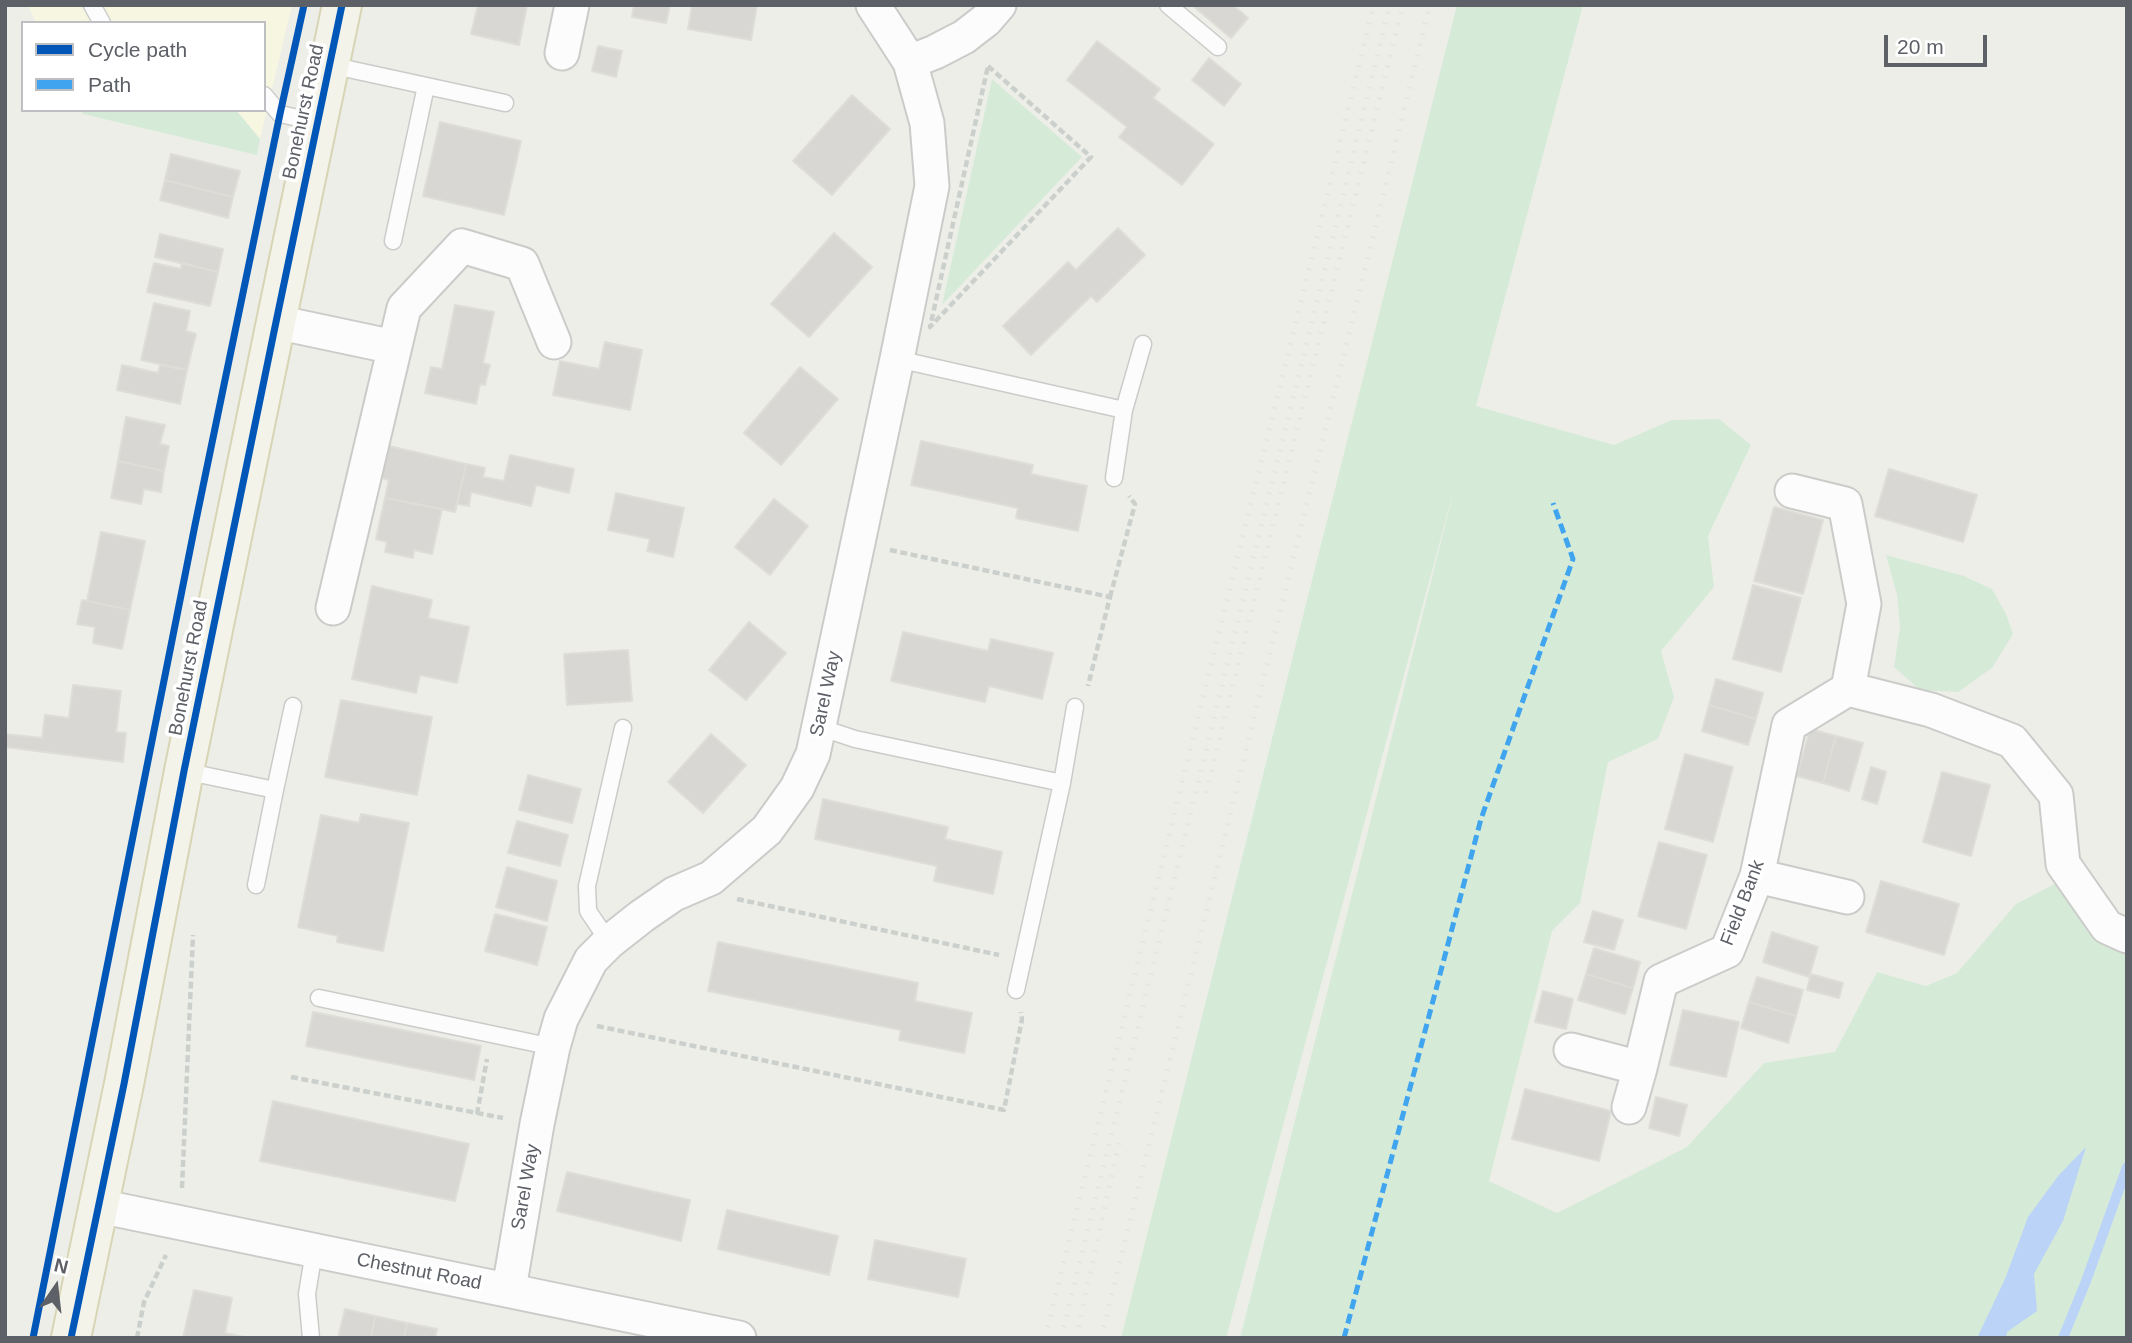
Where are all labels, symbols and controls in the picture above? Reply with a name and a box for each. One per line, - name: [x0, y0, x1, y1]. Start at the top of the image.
- legend: [21, 21, 266, 112]
- scale bar: [1887, 21, 1990, 65]
- text: 20 m: [1897, 35, 1944, 58]
- text: Cycle path: [88, 38, 187, 61]
- street label: Bonehurst Road: [279, 42, 329, 182]
- text: Path: [88, 73, 131, 96]
- street label: Bonehurst Road: [165, 598, 213, 738]
- street label: Sarel Way: [806, 649, 846, 739]
- street label: Field Bank: [1716, 857, 1770, 949]
- street label: Sarel Way: [507, 1142, 545, 1232]
- street label: Chestnut Road: [355, 1249, 483, 1295]
- north arrow: [21, 1252, 91, 1322]
- text: N: [52, 1254, 70, 1278]

